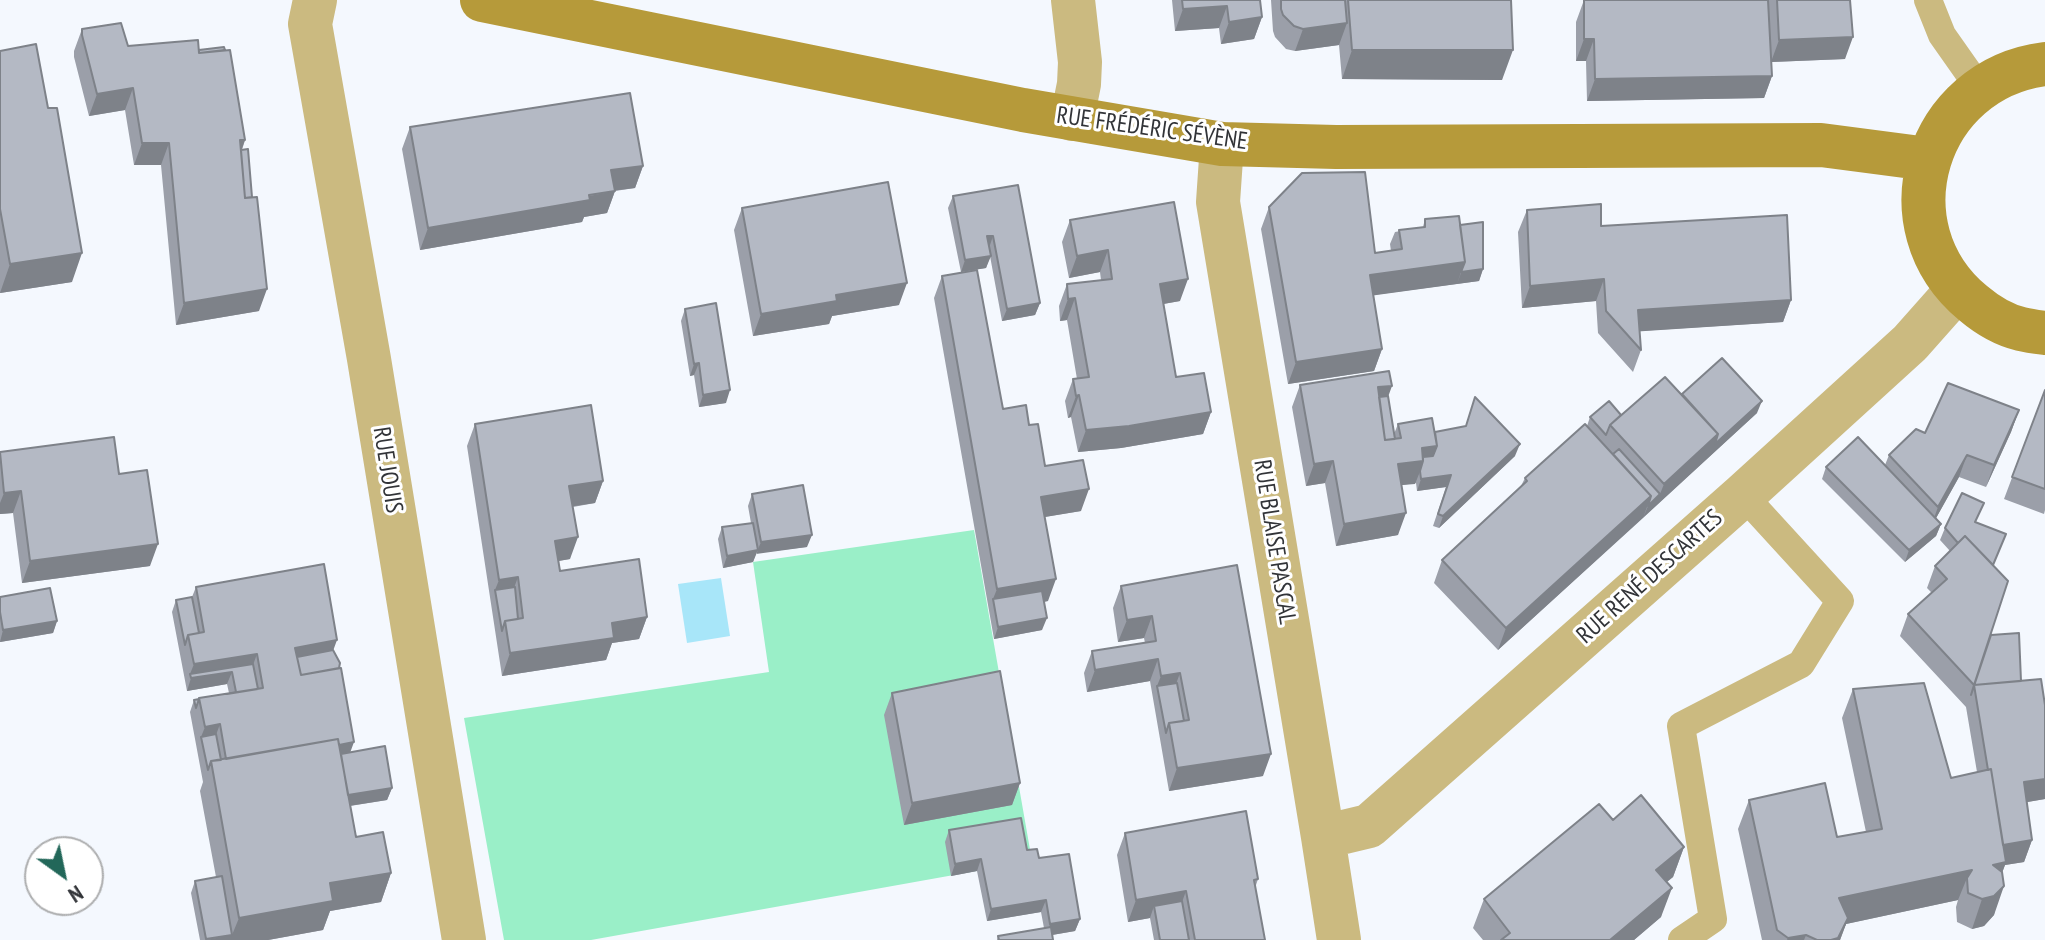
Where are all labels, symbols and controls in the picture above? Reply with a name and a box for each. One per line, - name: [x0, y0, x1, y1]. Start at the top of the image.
- street label: RUE FRÉDÉRIC SÉVÈNE: [1055, 101, 1249, 157]
- street label: RUE JOUIS: [366, 425, 408, 515]
- street label: RUE BLAISE PASCAL: [1247, 458, 1301, 626]
- street label: RUE RENÉ DESCARTES: [1571, 504, 1729, 650]
- north arrow: [24, 836, 104, 916]
- text: N: [63, 879, 89, 909]

